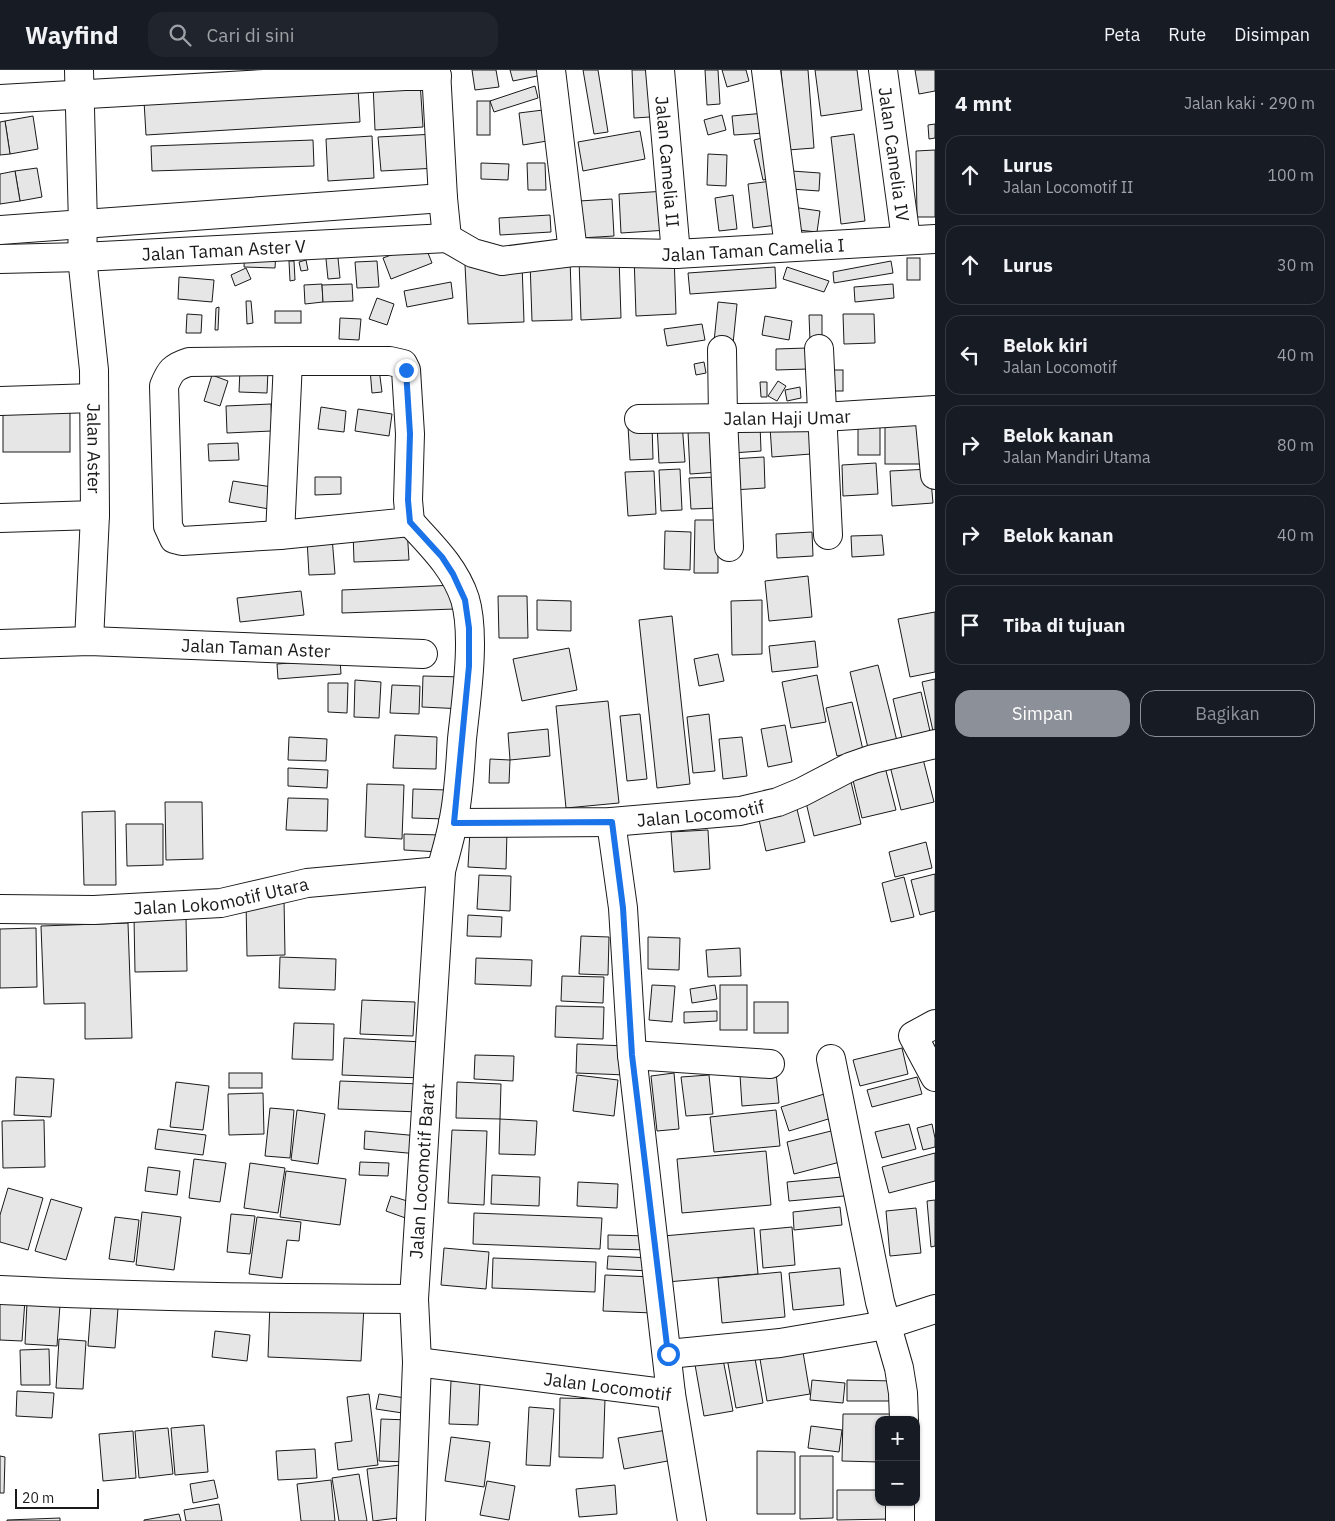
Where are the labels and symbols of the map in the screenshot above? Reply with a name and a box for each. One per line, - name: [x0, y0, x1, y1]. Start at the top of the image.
- street label: Jalan Camelia IV: [874, 85, 915, 223]
- street label: Jalan Camelia II: [651, 95, 685, 228]
- street label: Jalan Taman Camelia I: [661, 233, 845, 266]
- street label: Jalan Taman Aster V: [141, 234, 307, 265]
- route end: [395, 359, 418, 382]
- street label: Jalan Aster: [83, 403, 106, 494]
- street label: Jalan Haji Umar: [723, 404, 852, 430]
- street label: Jalan Taman Aster: [181, 633, 331, 662]
- street label: Jalan Locomotif: [636, 794, 767, 831]
- street label: Jalan Lokomotif Utara: [133, 871, 311, 919]
- street label: Jalan Locomotif Barat: [404, 1082, 440, 1260]
- route start: [657, 1343, 680, 1366]
- street label: Jalan Locomotif: [542, 1367, 673, 1405]
- scale bar: [15, 1486, 99, 1509]

